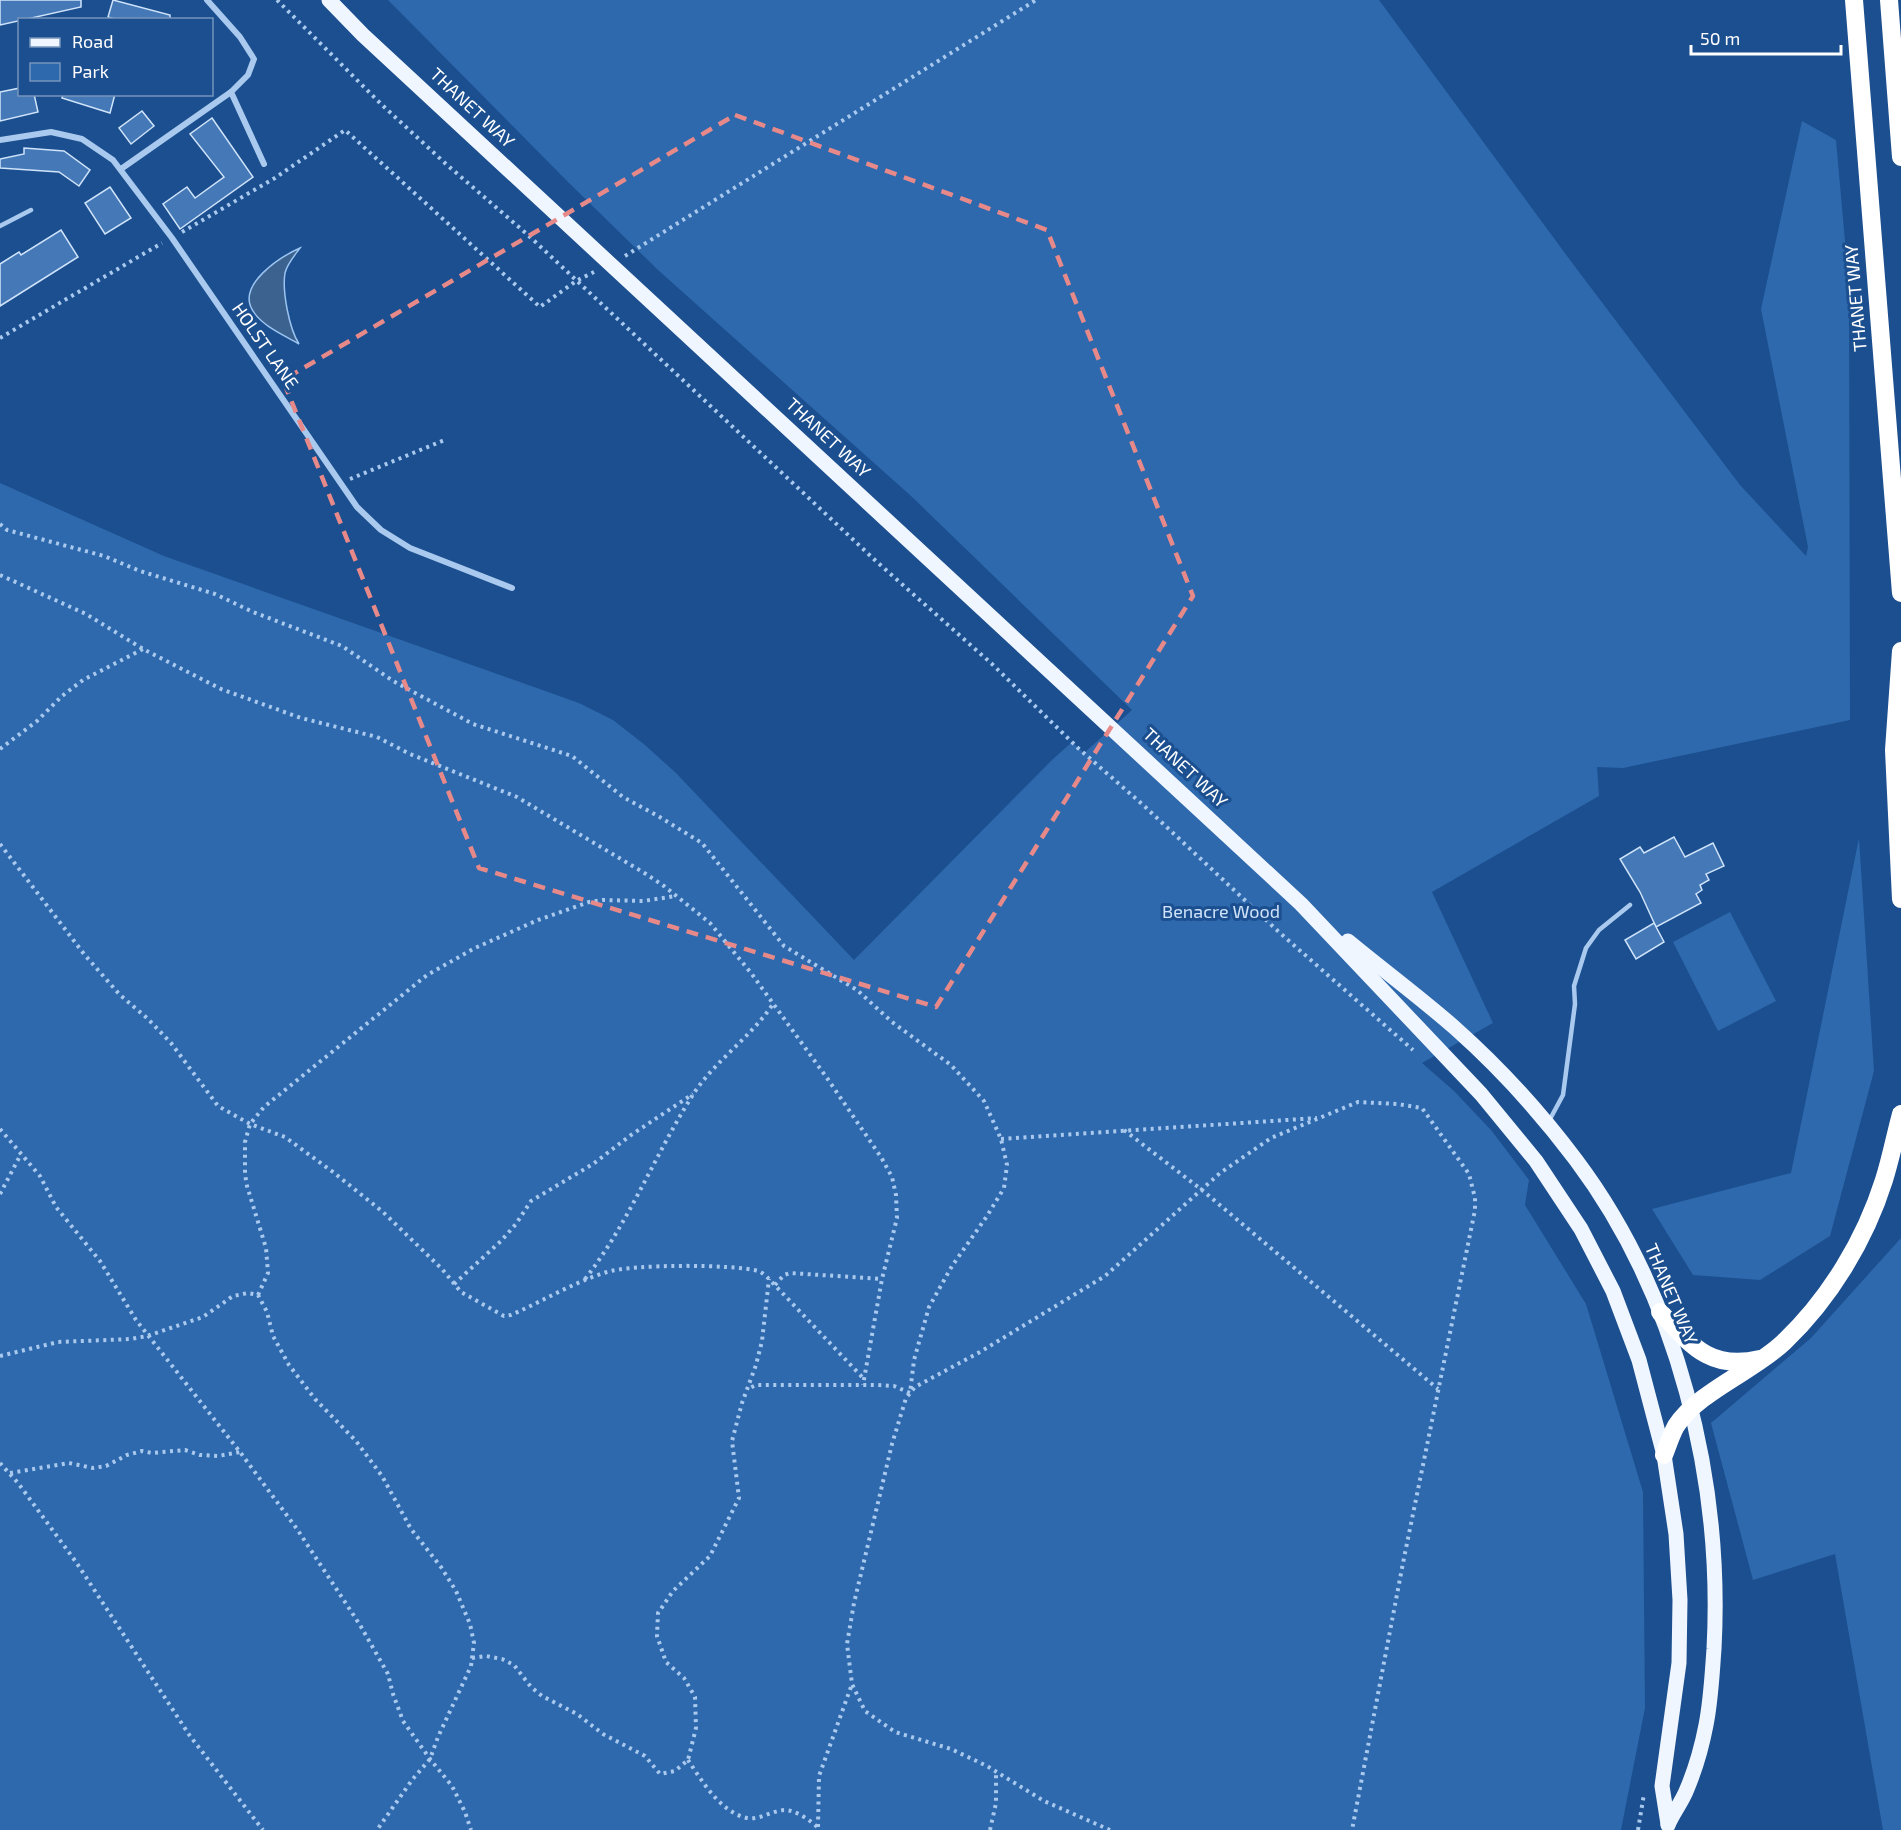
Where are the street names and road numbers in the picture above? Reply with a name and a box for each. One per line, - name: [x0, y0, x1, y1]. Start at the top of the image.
- street label: THANET WAY: [426, 63, 520, 152]
- street label: THANET WAY: [1839, 243, 1871, 353]
- street label: HOLST LANE: [228, 298, 304, 393]
- street label: THANET WAY: [782, 393, 876, 482]
- street label: THANET WAY: [1139, 723, 1233, 812]
- street label: THANET WAY: [1641, 1240, 1703, 1348]

